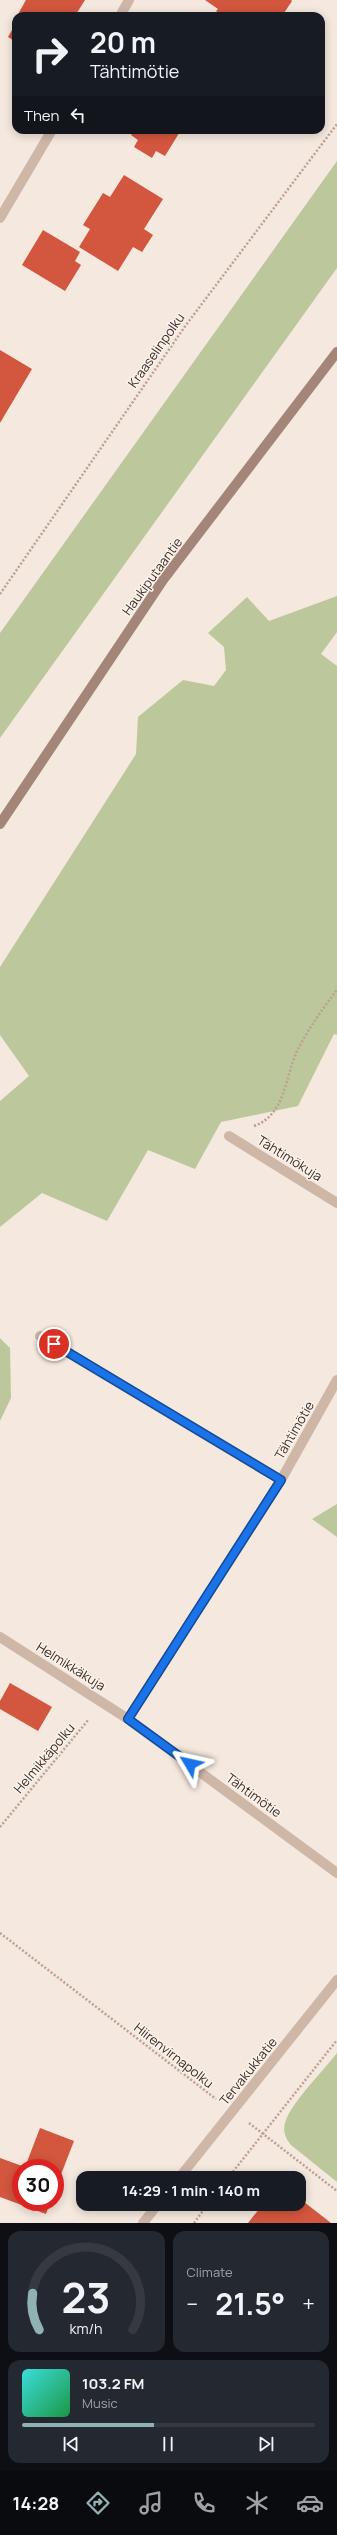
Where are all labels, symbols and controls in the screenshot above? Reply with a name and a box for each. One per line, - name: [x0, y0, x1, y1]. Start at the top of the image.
- text: 20 m: [90, 23, 156, 61]
- icon: right: [24, 28, 76, 80]
- text: Tähtimötie: [90, 59, 179, 83]
- icon: left: [67, 104, 89, 126]
- text: Then: [24, 105, 59, 126]
- street label: Kraaselinpolku: [124, 309, 188, 391]
- street label: Haukiputaantie: [118, 533, 187, 618]
- street label: Tähtimökuja: [254, 1131, 326, 1185]
- pin: [37, 1327, 71, 1361]
- icon: arrive: [43, 1333, 65, 1355]
- street label: Tähtimötie: [270, 1397, 318, 1462]
- street label: Helmikkäkuja: [33, 1638, 109, 1694]
- street label: Helmikkäpolku: [9, 1719, 79, 1797]
- position arrow: [169, 1743, 211, 1785]
- street label: Tähtimötie: [223, 1769, 286, 1821]
- street label: Hiirenvirnapolku: [130, 2018, 218, 2092]
- street label: Tervakukkatie: [215, 2033, 281, 2109]
- speed limit sign: 30: [12, 2159, 64, 2211]
- text: 14:29 · 1 min · 140 m: [122, 2180, 260, 2201]
- text: Climate: [187, 2263, 233, 2281]
- text: 23: [62, 2268, 111, 2324]
- text: 21.5°: [215, 2283, 285, 2324]
- text: −: [187, 2289, 198, 2319]
- text: +: [302, 2289, 315, 2319]
- text: km/h: [70, 2318, 103, 2337]
- text: 103.2 FM: [82, 2373, 144, 2394]
- text: Music: [82, 2394, 118, 2412]
- icon: previous: [60, 2433, 82, 2455]
- icon: pause: [157, 2433, 179, 2455]
- icon: next: [255, 2433, 277, 2455]
- icon: directions: [84, 2489, 112, 2517]
- icon: music: [137, 2489, 165, 2517]
- icon: phone: [190, 2489, 218, 2517]
- icon: climate: [243, 2489, 271, 2517]
- icon: car: [296, 2489, 324, 2517]
- text: 14:28: [13, 2491, 59, 2515]

